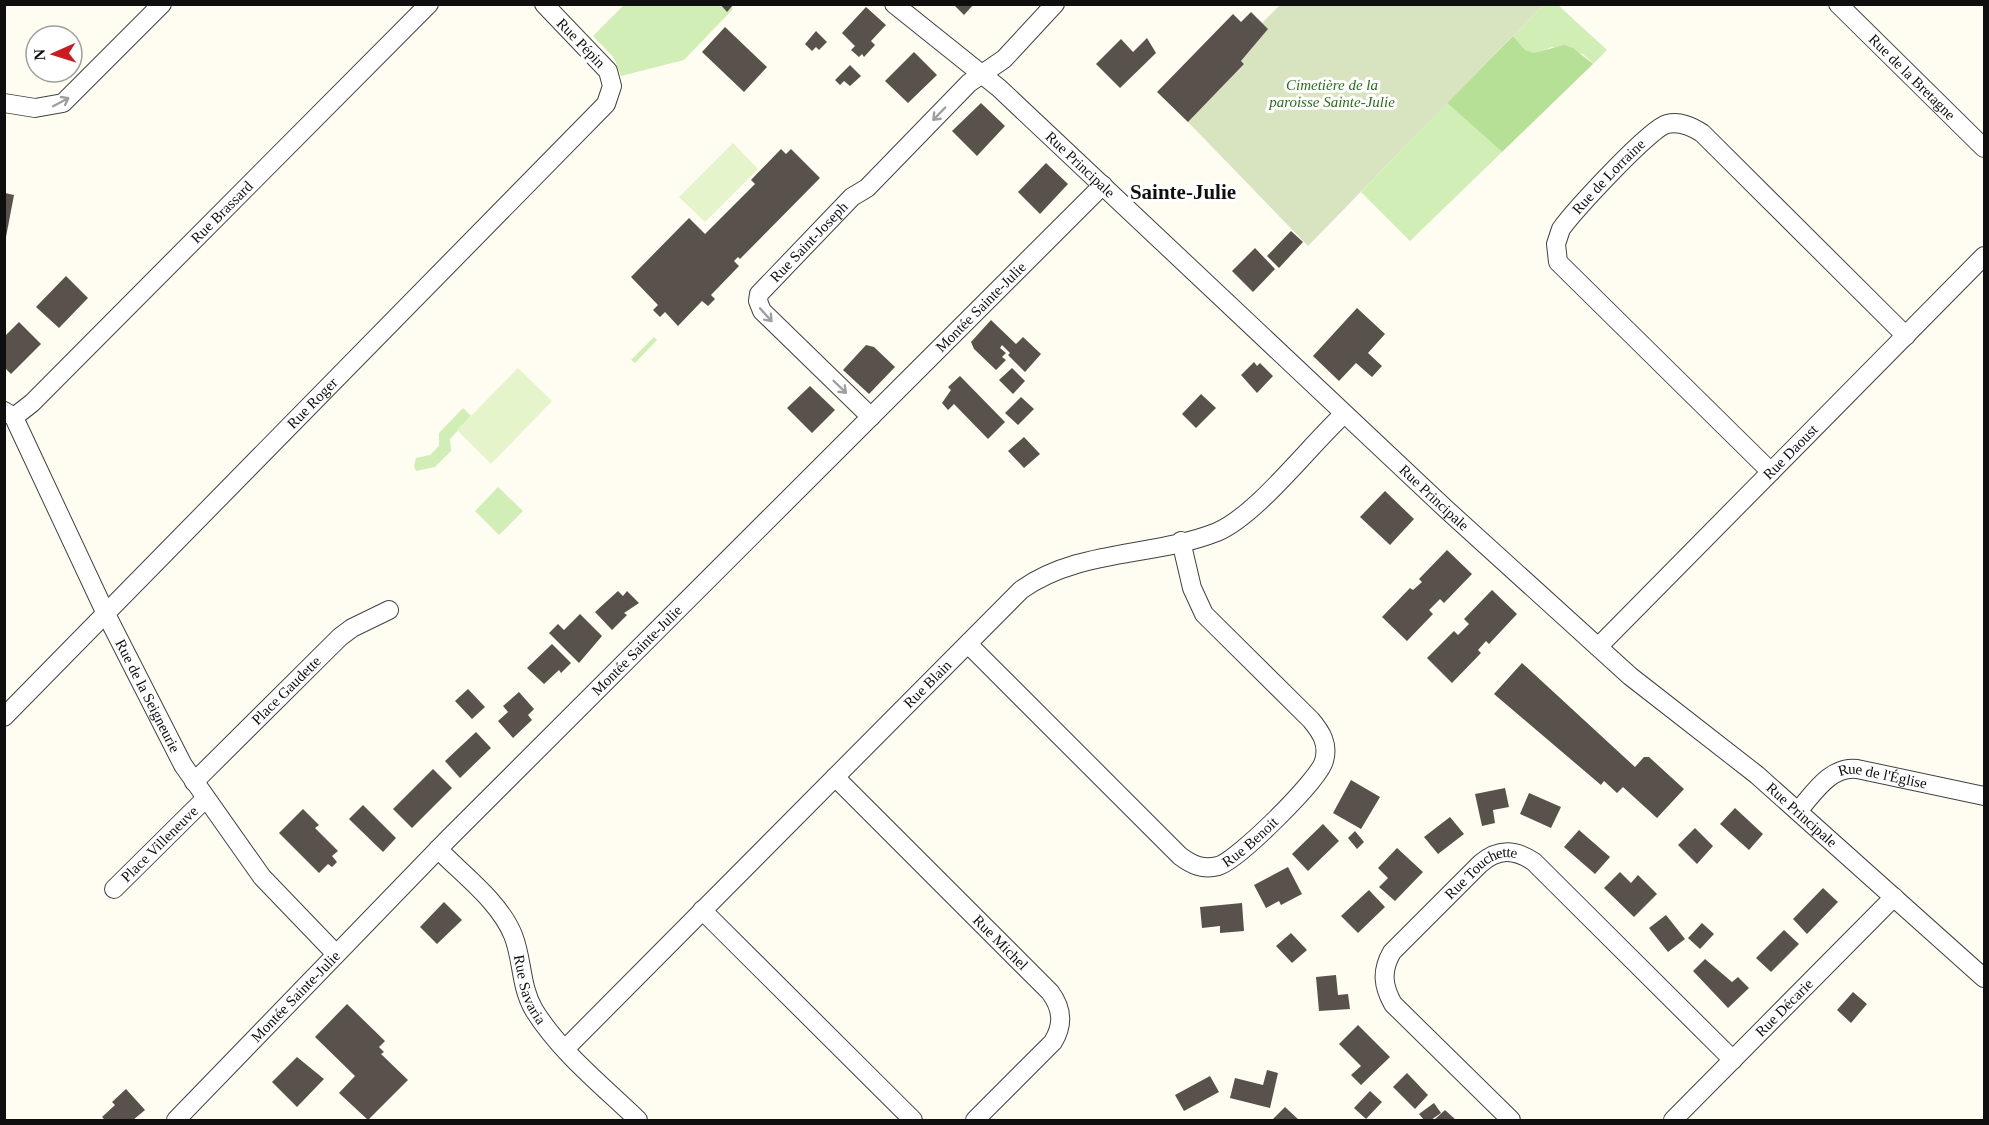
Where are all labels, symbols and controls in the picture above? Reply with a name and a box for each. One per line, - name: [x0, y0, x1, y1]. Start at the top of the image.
- street label: Rue Pépin: [554, 15, 609, 71]
- north arrow: [24, 24, 84, 84]
- street label: Rue de la Bretagne: [1866, 31, 1959, 123]
- text: N: [31, 48, 48, 61]
- park label: Cimetière de la paroisse Sainte-Julie: [1268, 77, 1395, 110]
- one-way arrow: [52, 96, 70, 108]
- one-way arrow: [932, 106, 946, 121]
- street label: Rue Principale: [1042, 128, 1118, 201]
- street label: Rue de Lorraine: [1569, 135, 1648, 217]
- street label: Rue Brassard: [188, 178, 256, 246]
- district label: Sainte-Julie: [1130, 180, 1236, 204]
- street label: Rue Saint-Joseph: [767, 198, 851, 285]
- street label: Montée Sainte-Julie: [933, 259, 1029, 355]
- one-way arrow: [759, 307, 773, 322]
- street label: Rue Roger: [284, 374, 341, 432]
- one-way arrow: [832, 380, 847, 394]
- street label: Rue Daoust: [1760, 421, 1822, 483]
- street label: Rue Principale: [1396, 461, 1472, 534]
- street label: Montée Sainte-Julie: [589, 602, 685, 699]
- street label: Rue de la Seigneurie: [112, 637, 183, 755]
- street label: Place Gaudette: [249, 653, 324, 728]
- street label: Rue Blain: [901, 657, 955, 711]
- street label: Rue de l'Église: [1836, 761, 1929, 792]
- street label: Rue Principale: [1763, 779, 1840, 851]
- street label: Place Villeneuve: [118, 803, 201, 885]
- street label: Rue Benoit: [1219, 813, 1282, 870]
- street label: Rue Touchette: [1442, 844, 1519, 902]
- street label: Rue Michel: [970, 912, 1031, 973]
- street label: Montée Sainte-Julie: [248, 947, 344, 1045]
- street label: Rue Savaria: [511, 953, 549, 1028]
- street label: Rue Décarie: [1752, 975, 1816, 1040]

